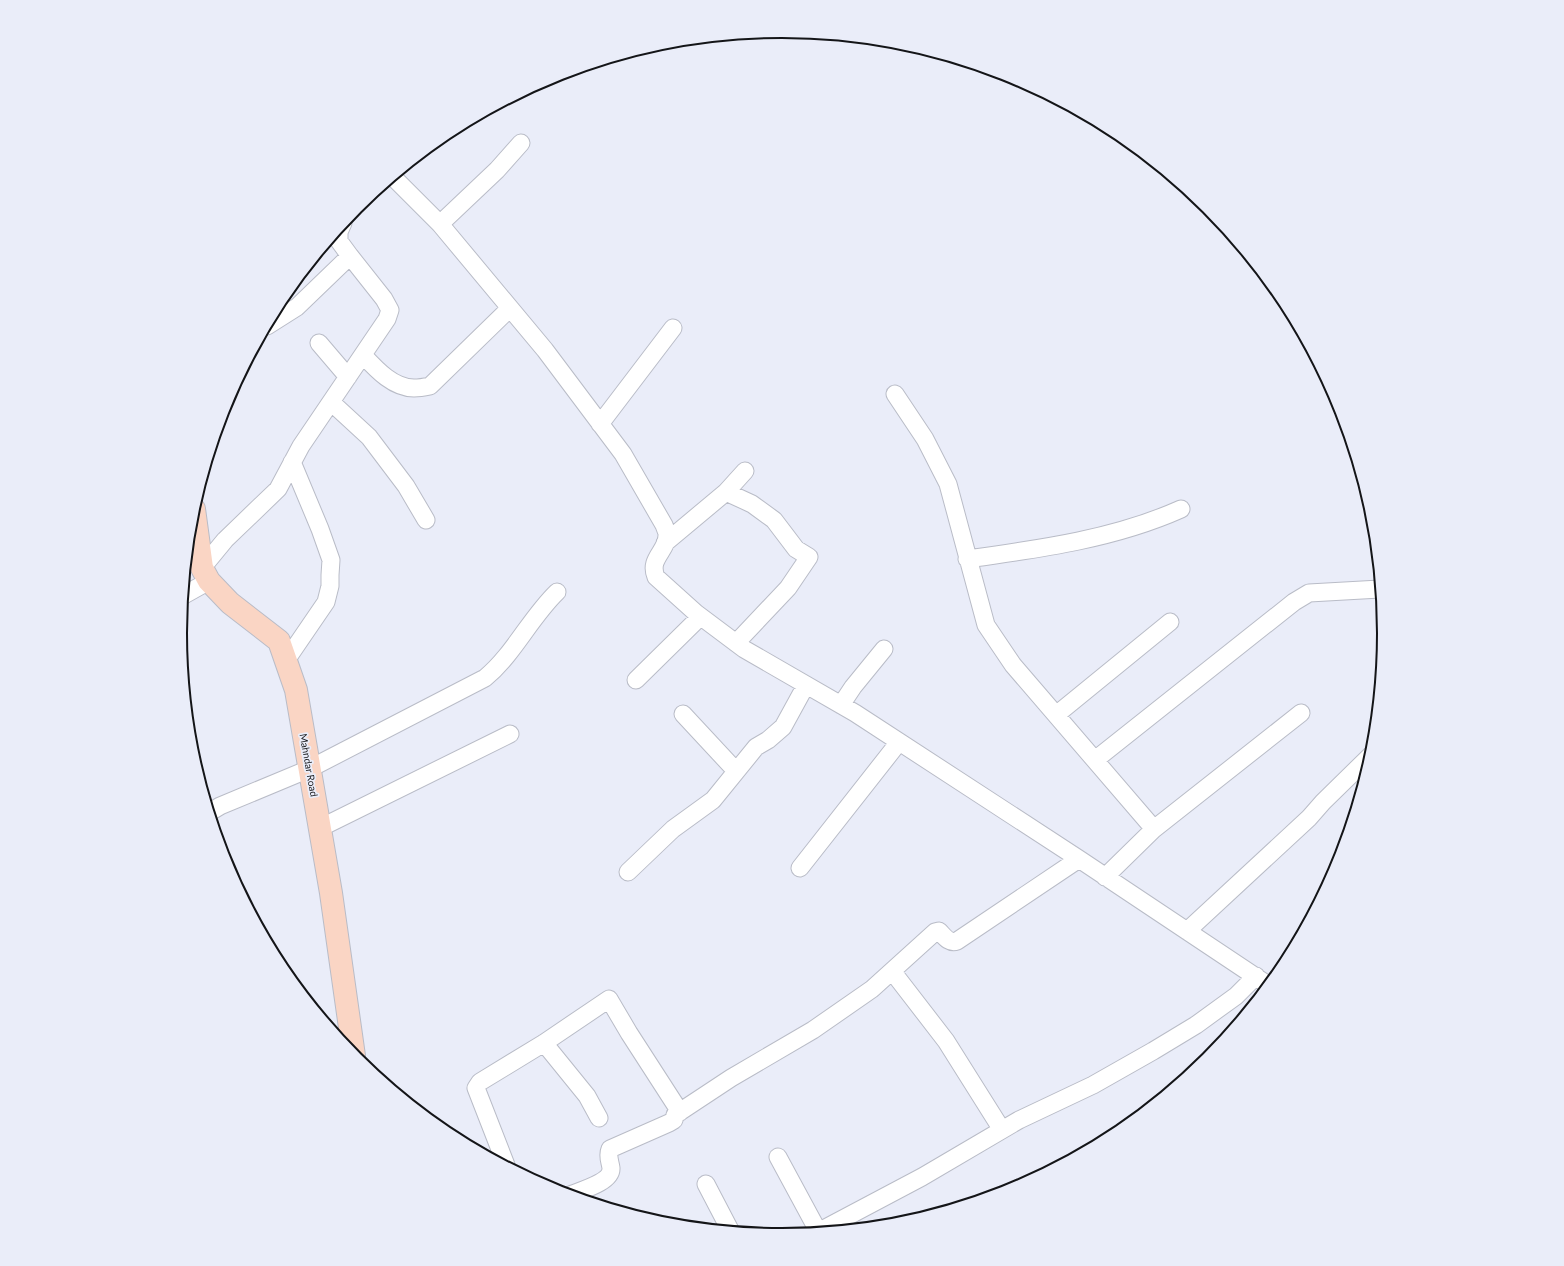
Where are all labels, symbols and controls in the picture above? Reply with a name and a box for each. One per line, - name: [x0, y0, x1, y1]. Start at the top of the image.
- street label: Mahndar Road: [298, 732, 320, 798]

